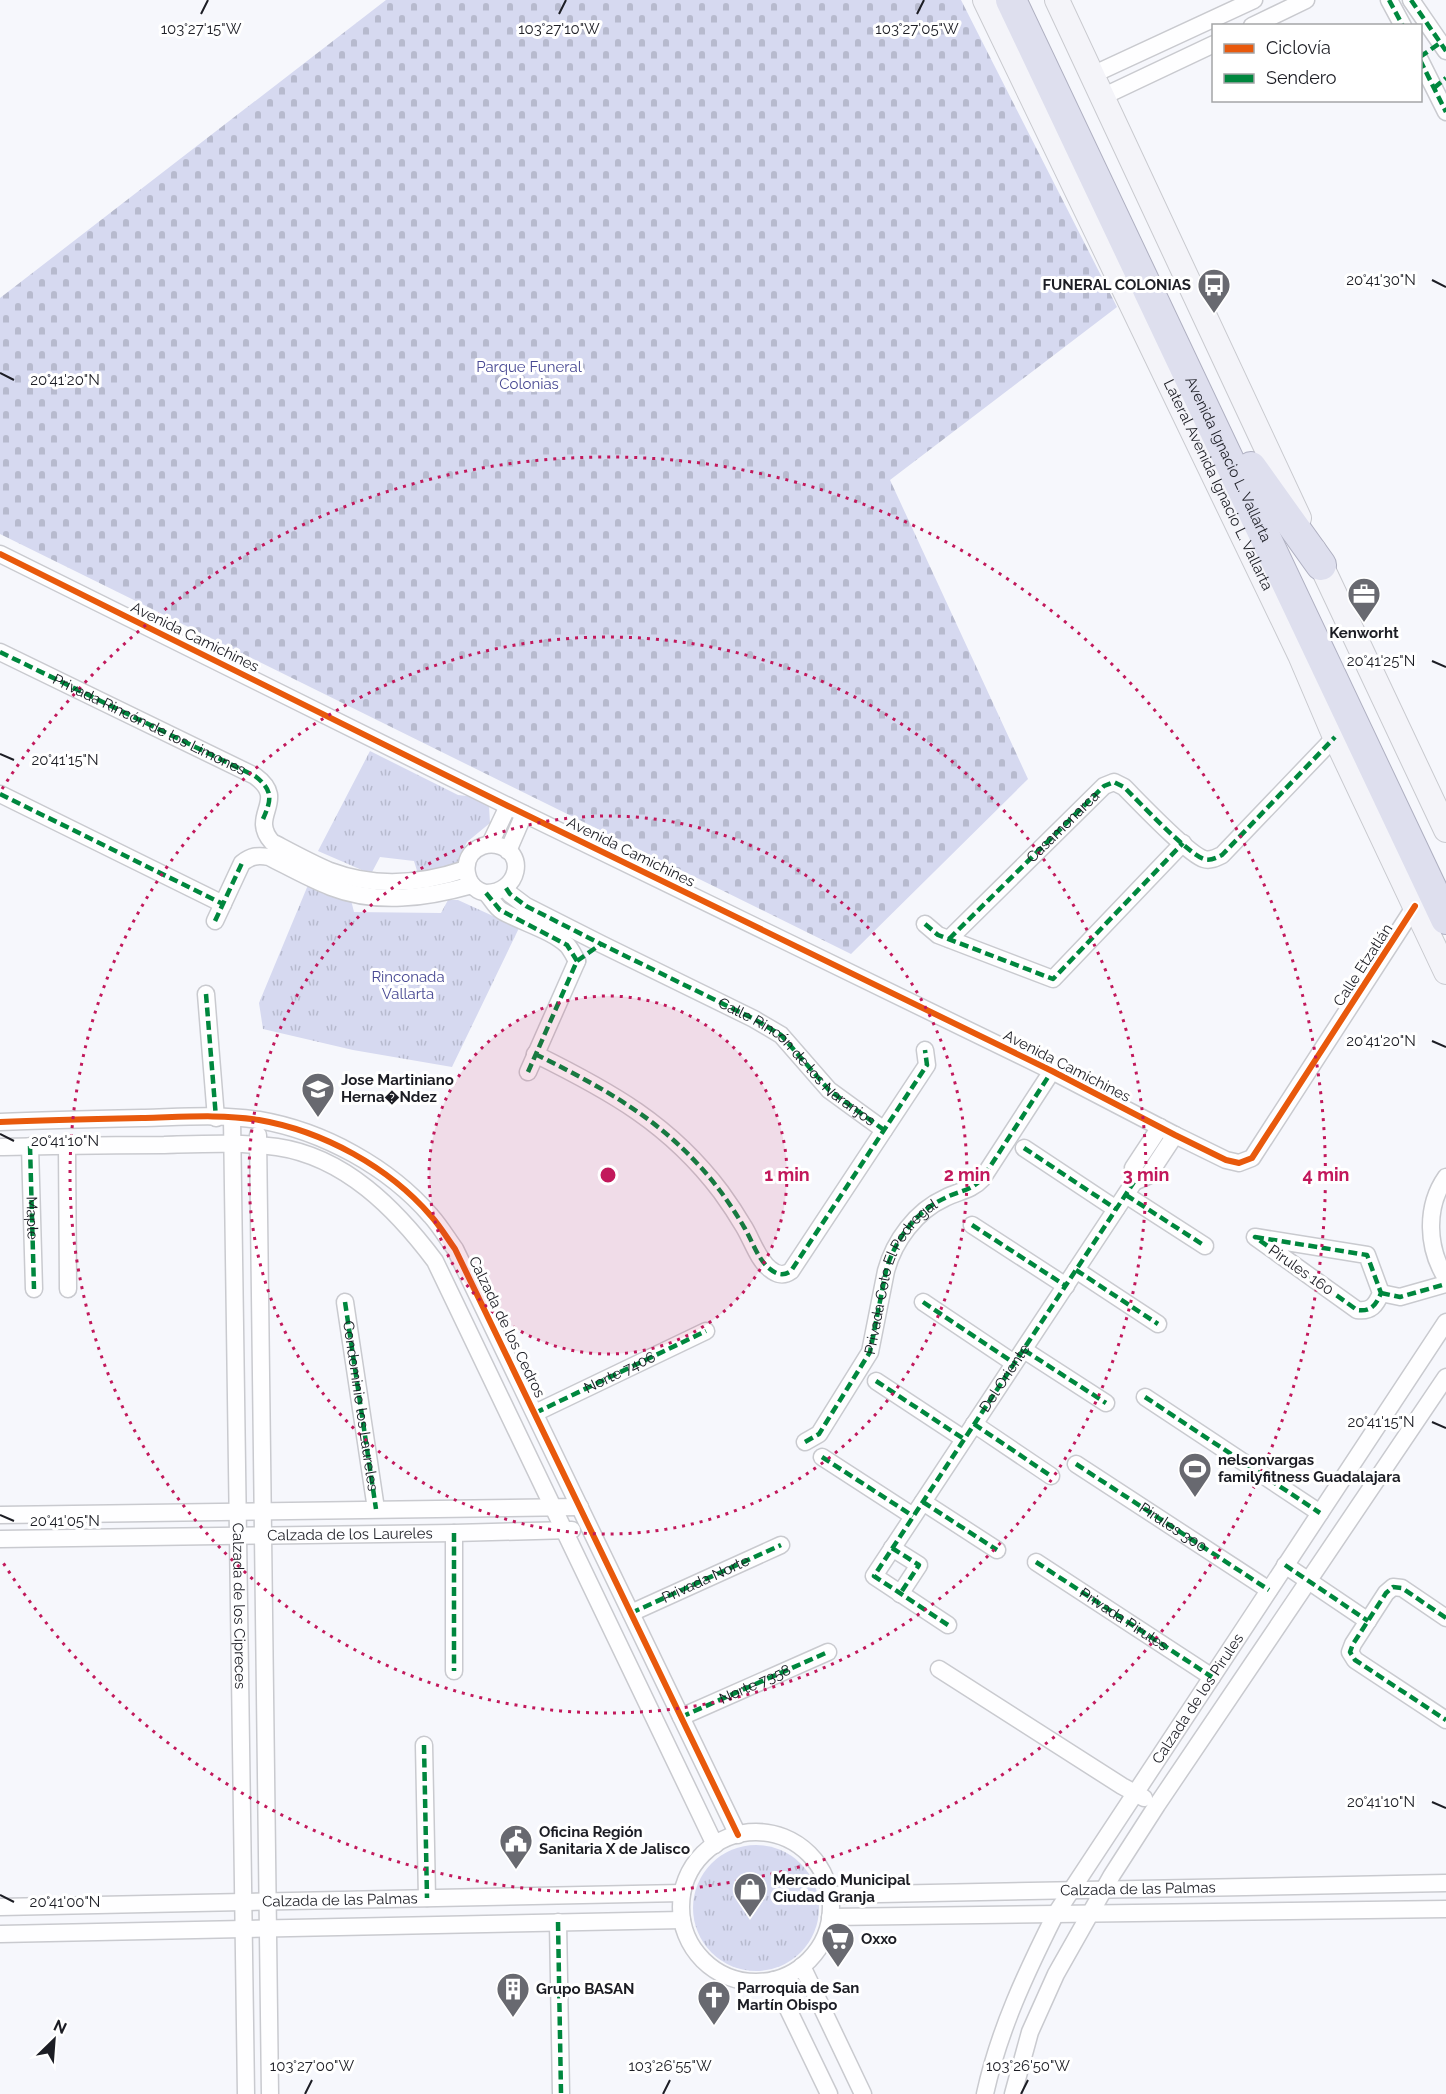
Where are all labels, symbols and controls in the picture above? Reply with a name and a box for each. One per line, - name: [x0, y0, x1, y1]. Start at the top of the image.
- text: 103°27'15"W: [161, 20, 242, 38]
- text: 103°27'10"W: [518, 20, 600, 38]
- text: 103°27'05"W: [875, 20, 959, 38]
- legend: [1212, 24, 1422, 102]
- text: Ciclovía: [1266, 37, 1331, 58]
- text: Sendero: [1266, 67, 1337, 88]
- bus stop icon: FUNERAL COLONIAS: [1196, 267, 1232, 314]
- text: 20°41'30"N: [1346, 271, 1416, 289]
- place label: FUNERAL COLONIAS: [1042, 276, 1191, 294]
- park label: Parque Funeral Colonias: [476, 358, 583, 393]
- text: 20°41'20"N: [30, 371, 100, 389]
- street label: Avenida Ignacio L. Vallarta: [1181, 373, 1275, 545]
- street label: Lateral Avenida Ignacio L. Vallarta: [1160, 376, 1277, 593]
- office icon: Kenworht: [1346, 576, 1382, 623]
- street label: Avenida Camichines: [128, 598, 262, 676]
- place label: Kenworht: [1329, 624, 1399, 642]
- text: 20°41'25"N: [1347, 652, 1415, 670]
- street label: Privada Rincón de los Limones: [50, 670, 249, 779]
- text: 20°41'15"N: [31, 751, 99, 769]
- street label: Casamonarca: [1023, 787, 1103, 866]
- street label: Avenida Camichines: [564, 813, 698, 891]
- street label: Calle Etzatlán: [1330, 920, 1396, 1010]
- park label: Rinconada Vallarta: [371, 968, 445, 1003]
- street label: Calle Rincón de los Naranjos: [715, 994, 879, 1130]
- street label: Avenida Camichines: [1001, 1026, 1133, 1106]
- text: 20°41'20"N: [1346, 1032, 1416, 1050]
- school or university icon: Jose Martiniano Herna�Ndez: [300, 1071, 336, 1118]
- place label: Jose Martiniano Herna�Ndez: [341, 1071, 454, 1106]
- text: 20°41'10"N: [31, 1132, 99, 1150]
- text: 1 min: [764, 1164, 810, 1185]
- text: 2 min: [944, 1164, 990, 1185]
- text: 3 min: [1123, 1164, 1169, 1185]
- text: 4 min: [1303, 1164, 1349, 1185]
- centre of rings: [598, 1165, 618, 1185]
- street label: Privada Coto El Pedregal: [861, 1195, 941, 1356]
- street label: Maple: [22, 1196, 42, 1240]
- street label: Pirules 160: [1265, 1241, 1337, 1299]
- street label: Calzada de los Cedros: [465, 1253, 549, 1401]
- street label: Condominio los Laureles: [339, 1319, 382, 1492]
- street label: Del Oriente: [976, 1340, 1034, 1415]
- street label: Norte 7406: [581, 1348, 658, 1397]
- text: 20°41'15"N: [1347, 1413, 1415, 1431]
- sports icon: nelsonvargas familyfitness Guadalajara: [1177, 1451, 1213, 1498]
- place label: nelsonvargas familyfitness Guadalajara: [1218, 1451, 1401, 1486]
- street label: Pirules 300: [1136, 1499, 1210, 1556]
- text: 20°41'05"N: [30, 1512, 100, 1530]
- street label: Calzada de los Cipreces: [229, 1523, 249, 1689]
- street label: Calzada de los Laureles: [267, 1524, 433, 1544]
- street label: Privada Norte: [659, 1551, 753, 1607]
- street label: Privada Pirules: [1076, 1584, 1172, 1655]
- street label: Calzada de los Pirules: [1148, 1630, 1247, 1767]
- street label: Norte 7358: [717, 1661, 794, 1708]
- text: 20°41'10"N: [1347, 1793, 1415, 1811]
- public building icon: Oficina Región Sanitaria X de Jalisco: [498, 1823, 534, 1870]
- place label: Oficina Región Sanitaria X de Jalisco: [539, 1823, 690, 1858]
- shop icon: Mercado Municipal Ciudad Granja: [732, 1871, 768, 1918]
- place label: Mercado Municipal Ciudad Granja: [773, 1871, 911, 1906]
- street label: Calzada de las Palmas: [1060, 1878, 1216, 1900]
- street label: Calzada de las Palmas: [262, 1889, 418, 1911]
- text: 20°41'00"N: [30, 1893, 100, 1911]
- supermarket icon: Oxxo: [820, 1921, 856, 1968]
- place label: Oxxo: [861, 1930, 897, 1948]
- building icon: Grupo BASAN: [495, 1971, 531, 2018]
- church icon: Parroquia de San Martín Obispo: [696, 1979, 732, 2026]
- place label: Parroquia de San Martín Obispo: [737, 1979, 859, 2014]
- place label: Grupo BASAN: [536, 1980, 635, 1998]
- north arrow: [24, 2010, 84, 2070]
- text: N: [51, 2016, 70, 2038]
- text: 103°27'00"W: [270, 2057, 354, 2075]
- text: 103°26'55"W: [628, 2057, 712, 2075]
- text: 103°26'50"W: [986, 2057, 1070, 2075]

